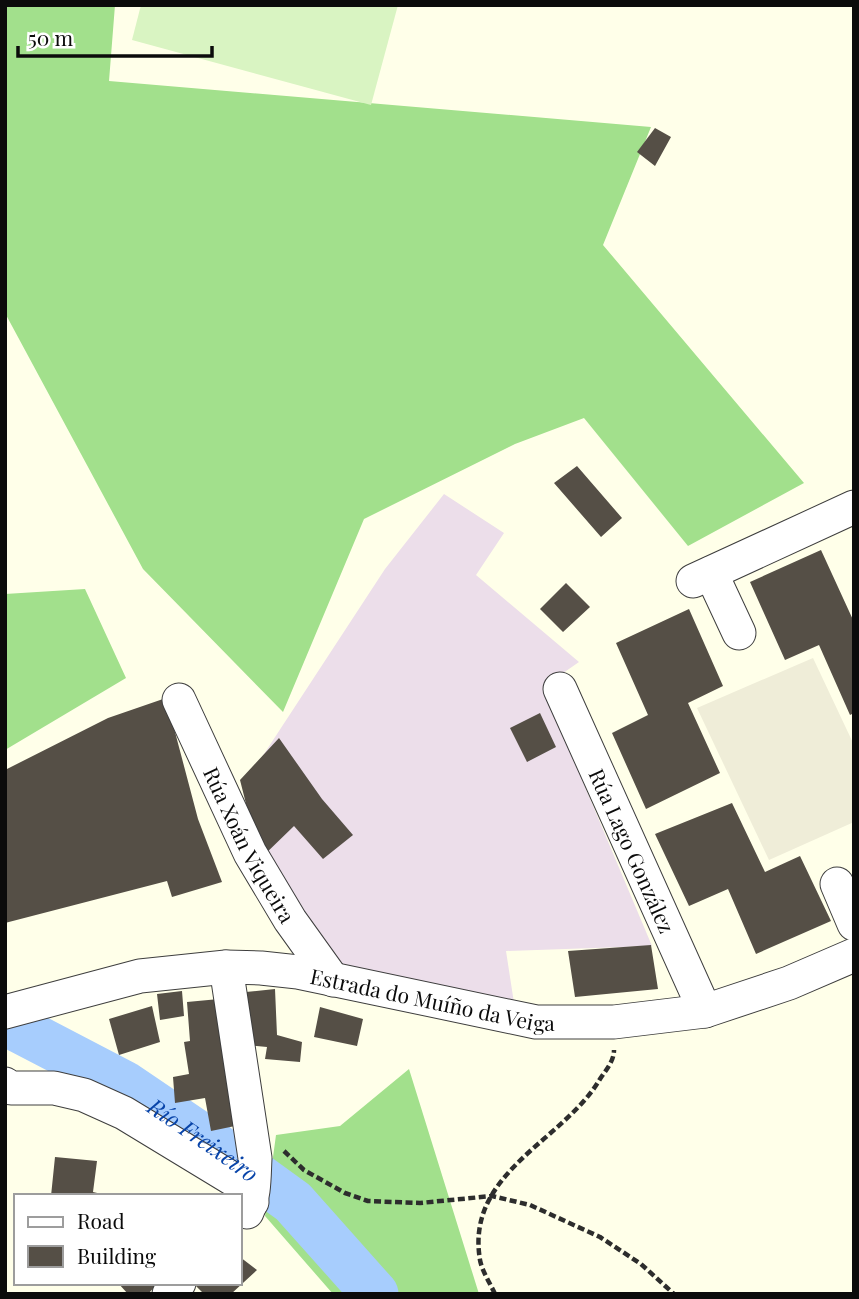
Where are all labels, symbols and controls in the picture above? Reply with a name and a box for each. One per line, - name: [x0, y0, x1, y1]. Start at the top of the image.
- scale bar: [18, 14, 212, 58]
- text: 50 m: [28, 23, 74, 51]
- street label: Rúa Xoán Viqueira: [198, 762, 302, 928]
- street label: Rúa Lago González: [583, 764, 682, 937]
- street label: Estrada do Muíño da Veiga: [308, 961, 555, 1036]
- water label: Río Freixeiro: [142, 1089, 265, 1188]
- legend: [14, 1194, 242, 1285]
- text: Road: [77, 1206, 125, 1234]
- text: Building: [77, 1241, 156, 1269]

